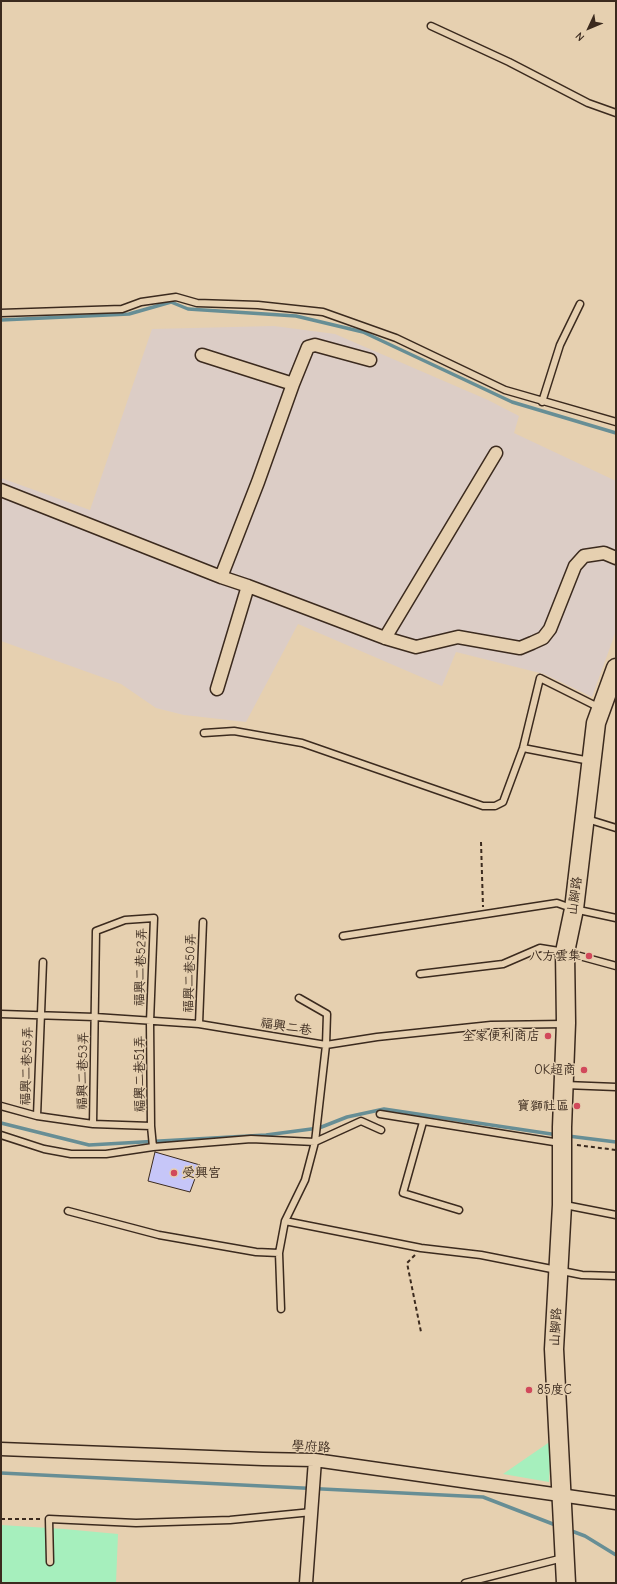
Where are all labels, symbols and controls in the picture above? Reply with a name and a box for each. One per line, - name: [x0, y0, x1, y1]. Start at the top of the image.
- north arrow: [569, 8, 609, 48]
- text: N: [573, 30, 587, 44]
- street label: 山腳路: [565, 876, 585, 916]
- street label: 福興二巷52弄: [132, 927, 150, 1007]
- street label: 福興二巷50弄: [181, 933, 199, 1013]
- place label: 八方雲集: [529, 948, 581, 964]
- marker: 八方雲集: [584, 951, 594, 961]
- street label: 福興二巷: [259, 1015, 313, 1039]
- street label: 福興二巷55弄: [18, 1026, 36, 1106]
- place label: 全家便利商店: [462, 1028, 540, 1044]
- marker: 全家便利商店: [543, 1031, 553, 1041]
- street label: 福興二巷53弄: [75, 1032, 91, 1110]
- street label: 福興二巷51弄: [132, 1035, 148, 1113]
- place label: OK超商: [534, 1062, 576, 1078]
- marker: OK超商: [579, 1065, 589, 1075]
- place label: 寶獅社區: [517, 1098, 569, 1114]
- marker: 寶獅社區: [572, 1101, 582, 1111]
- place label: 受興宮: [182, 1165, 221, 1181]
- marker: 受興宮: [169, 1168, 179, 1178]
- street label: 山腳路: [547, 1307, 565, 1347]
- place label: 85度C: [537, 1382, 572, 1398]
- marker: 85度C: [524, 1385, 534, 1395]
- street label: 學府路: [291, 1438, 331, 1456]

